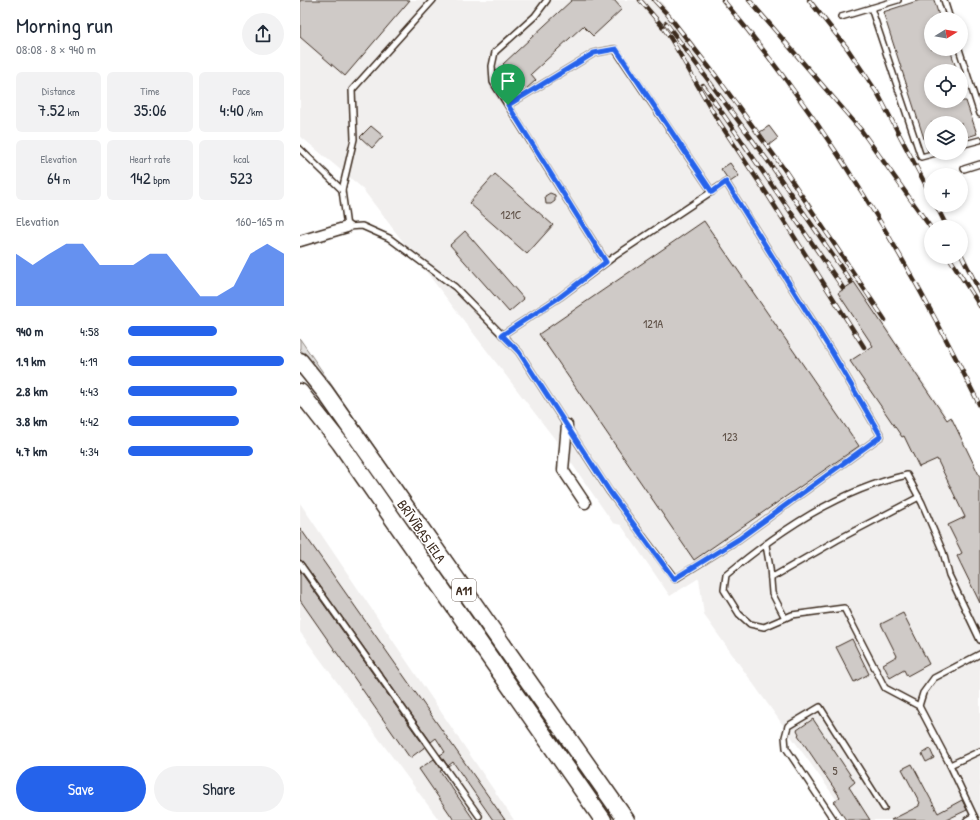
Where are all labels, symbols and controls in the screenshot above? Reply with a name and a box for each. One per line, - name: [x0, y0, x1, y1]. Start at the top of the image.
- text: Morning run: [16, 10, 113, 40]
- north arrow: [924, 12, 968, 56]
- map controls: [924, 12, 968, 264]
- button: share: [242, 13, 284, 55]
- text: 08:08 · 8 × 940 m: [16, 40, 96, 58]
- pin: [491, 64, 525, 105]
- button: locate: [924, 64, 968, 108]
- icon: arrive: [497, 70, 519, 92]
- text: Distance: [42, 84, 75, 98]
- text: Time: [140, 84, 160, 98]
- text: Pace: [232, 84, 250, 98]
- text: 7.52: [38, 98, 65, 121]
- text: 35:06: [133, 98, 167, 121]
- text: 4:40: [220, 98, 244, 121]
- text: km: [65, 105, 80, 119]
- text: /km: [244, 105, 263, 119]
- button: layers: [924, 116, 968, 160]
- text: Elevation: [40, 152, 77, 166]
- text: Heart rate: [129, 152, 171, 166]
- text: kcal: [233, 152, 249, 166]
- text: 64: [47, 166, 60, 189]
- text: 142: [130, 166, 151, 189]
- text: 523: [230, 166, 253, 189]
- button: +: [924, 168, 968, 212]
- text: m: [60, 173, 70, 187]
- text: bpm: [151, 173, 170, 187]
- house number: 121C: [501, 206, 522, 223]
- text: Elevation: [16, 212, 59, 230]
- text: 160–165 m: [236, 212, 284, 230]
- button: −: [924, 220, 968, 264]
- house number: 121A: [643, 315, 663, 332]
- text: 940 m: [16, 322, 43, 340]
- text: 4:58: [80, 322, 99, 340]
- text: 1.9 km: [16, 352, 46, 370]
- text: 4:19: [80, 352, 97, 370]
- text: 2.8 km: [16, 382, 48, 400]
- text: 4:43: [80, 382, 99, 400]
- text: 3.8 km: [16, 412, 47, 430]
- text: 4:42: [80, 412, 99, 430]
- house number: 123: [722, 428, 738, 445]
- text: 4.7 km: [16, 442, 47, 460]
- text: 4:34: [80, 442, 99, 460]
- street label: BRĪVĪBAS IELA: [393, 496, 451, 566]
- road number: A11: [452, 579, 476, 601]
- house number: 5: [832, 762, 838, 779]
- button: Save: [16, 766, 146, 812]
- button: Share: [154, 766, 284, 812]

